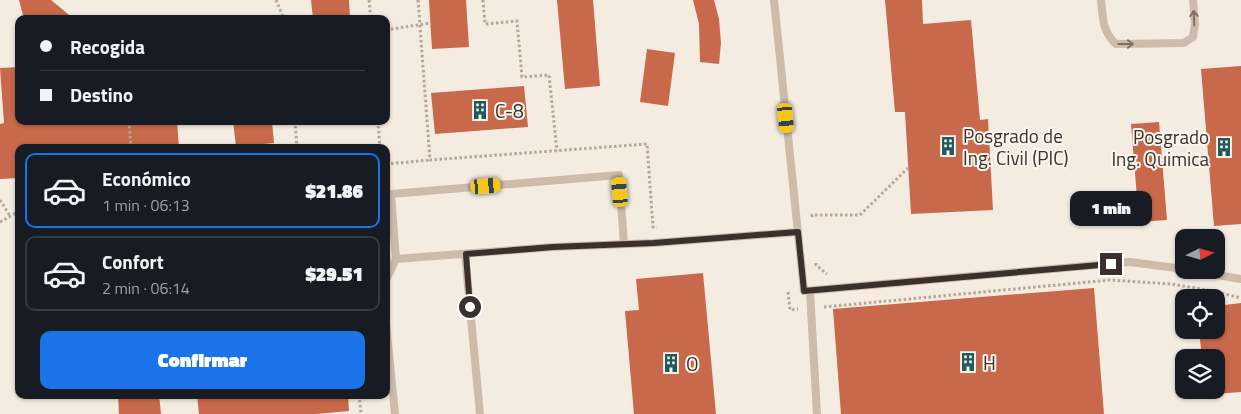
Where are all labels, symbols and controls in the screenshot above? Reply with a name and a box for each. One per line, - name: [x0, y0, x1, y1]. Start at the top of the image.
- one-way arrow: [1189, 11, 1199, 27]
- text: Recogida: [70, 32, 145, 61]
- one-way arrow: [1117, 39, 1133, 49]
- text: Destino: [70, 80, 133, 109]
- place label: C-8: [495, 96, 524, 125]
- building icon: C-8: [469, 99, 491, 121]
- car: [776, 102, 795, 134]
- place label: Posgrado de Ing. Civil (PIC): [963, 121, 1069, 172]
- place label: Posgrado Ing. Quimica: [1111, 122, 1209, 173]
- building icon: Posgrado de Ing. Civil (PIC): [937, 135, 959, 157]
- building icon: Posgrado Ing. Quimica: [1213, 136, 1235, 158]
- text: Económico: [102, 164, 191, 193]
- icon: car: [42, 168, 87, 213]
- text: $21.86: [305, 176, 363, 205]
- car: [611, 176, 628, 208]
- car: [470, 177, 501, 195]
- callout: 1 min: [1070, 192, 1152, 226]
- text: 1 min · 06:13: [102, 193, 190, 217]
- text: 1 min: [1091, 196, 1131, 220]
- north arrow: [1175, 229, 1225, 279]
- map controls: [1175, 229, 1225, 399]
- text: Confort: [102, 247, 164, 276]
- icon: car: [42, 251, 87, 296]
- route end: [1100, 253, 1122, 275]
- text: $29.51: [305, 259, 363, 288]
- text: 2 min · 06:14: [102, 276, 190, 300]
- button: locate: [1175, 289, 1225, 339]
- route start: [459, 296, 481, 318]
- button: Confirmar: [40, 331, 365, 389]
- place label: H: [983, 348, 996, 377]
- place label: O: [686, 349, 699, 378]
- button: layers: [1175, 349, 1225, 399]
- building icon: H: [957, 351, 979, 373]
- building icon: O: [660, 352, 682, 374]

